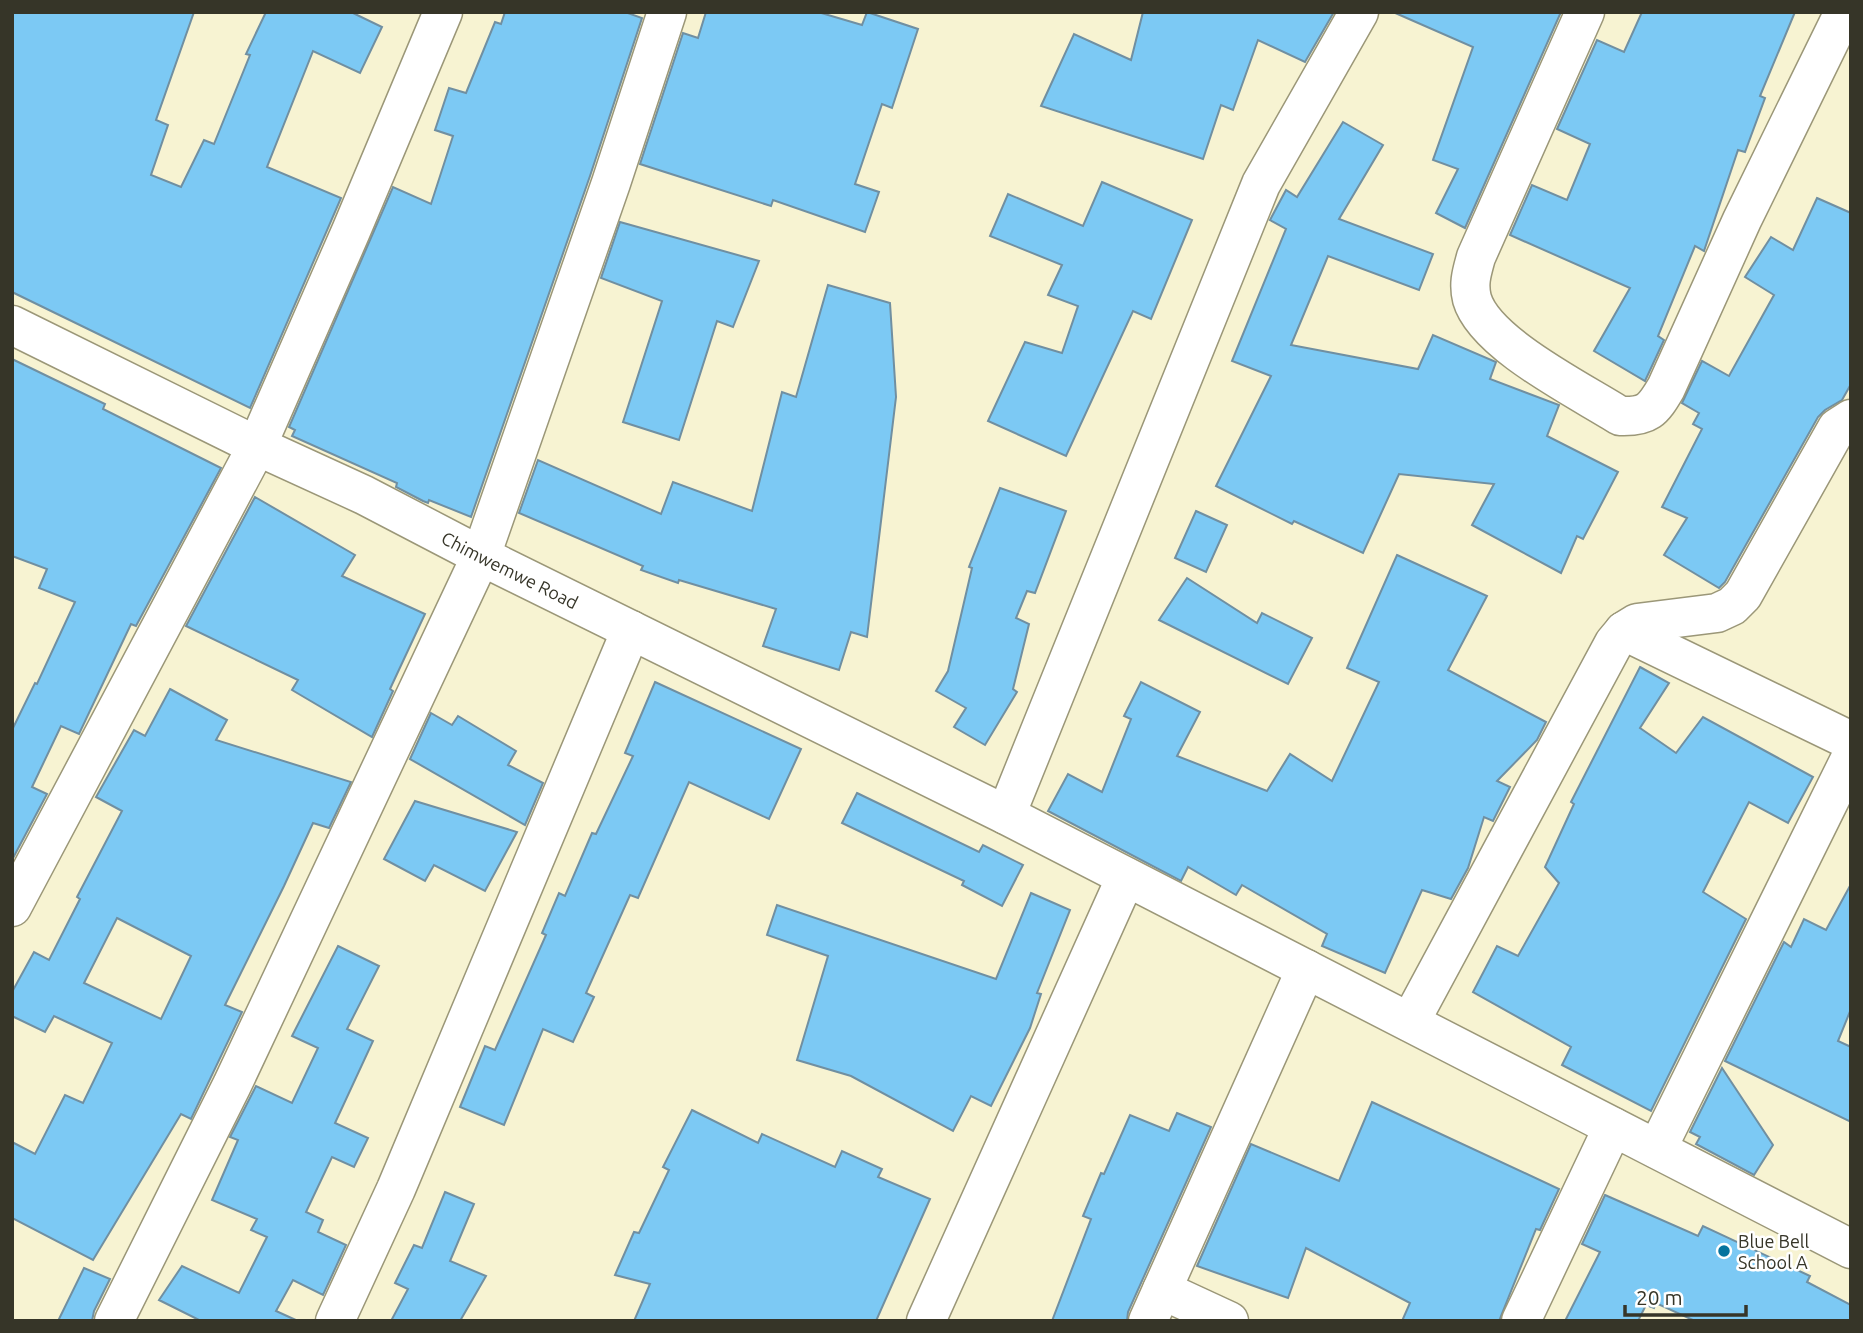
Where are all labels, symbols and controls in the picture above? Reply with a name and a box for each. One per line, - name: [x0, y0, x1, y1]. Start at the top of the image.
- street label: Chimwemwe Road: [438, 527, 582, 612]
- place label: Blue Bell School A: [1738, 1231, 1810, 1272]
- marker: Blue Bell School A: [1716, 1243, 1732, 1259]
- scale bar: [1625, 1274, 1746, 1318]
- text: 20 m: [1636, 1285, 1683, 1309]

